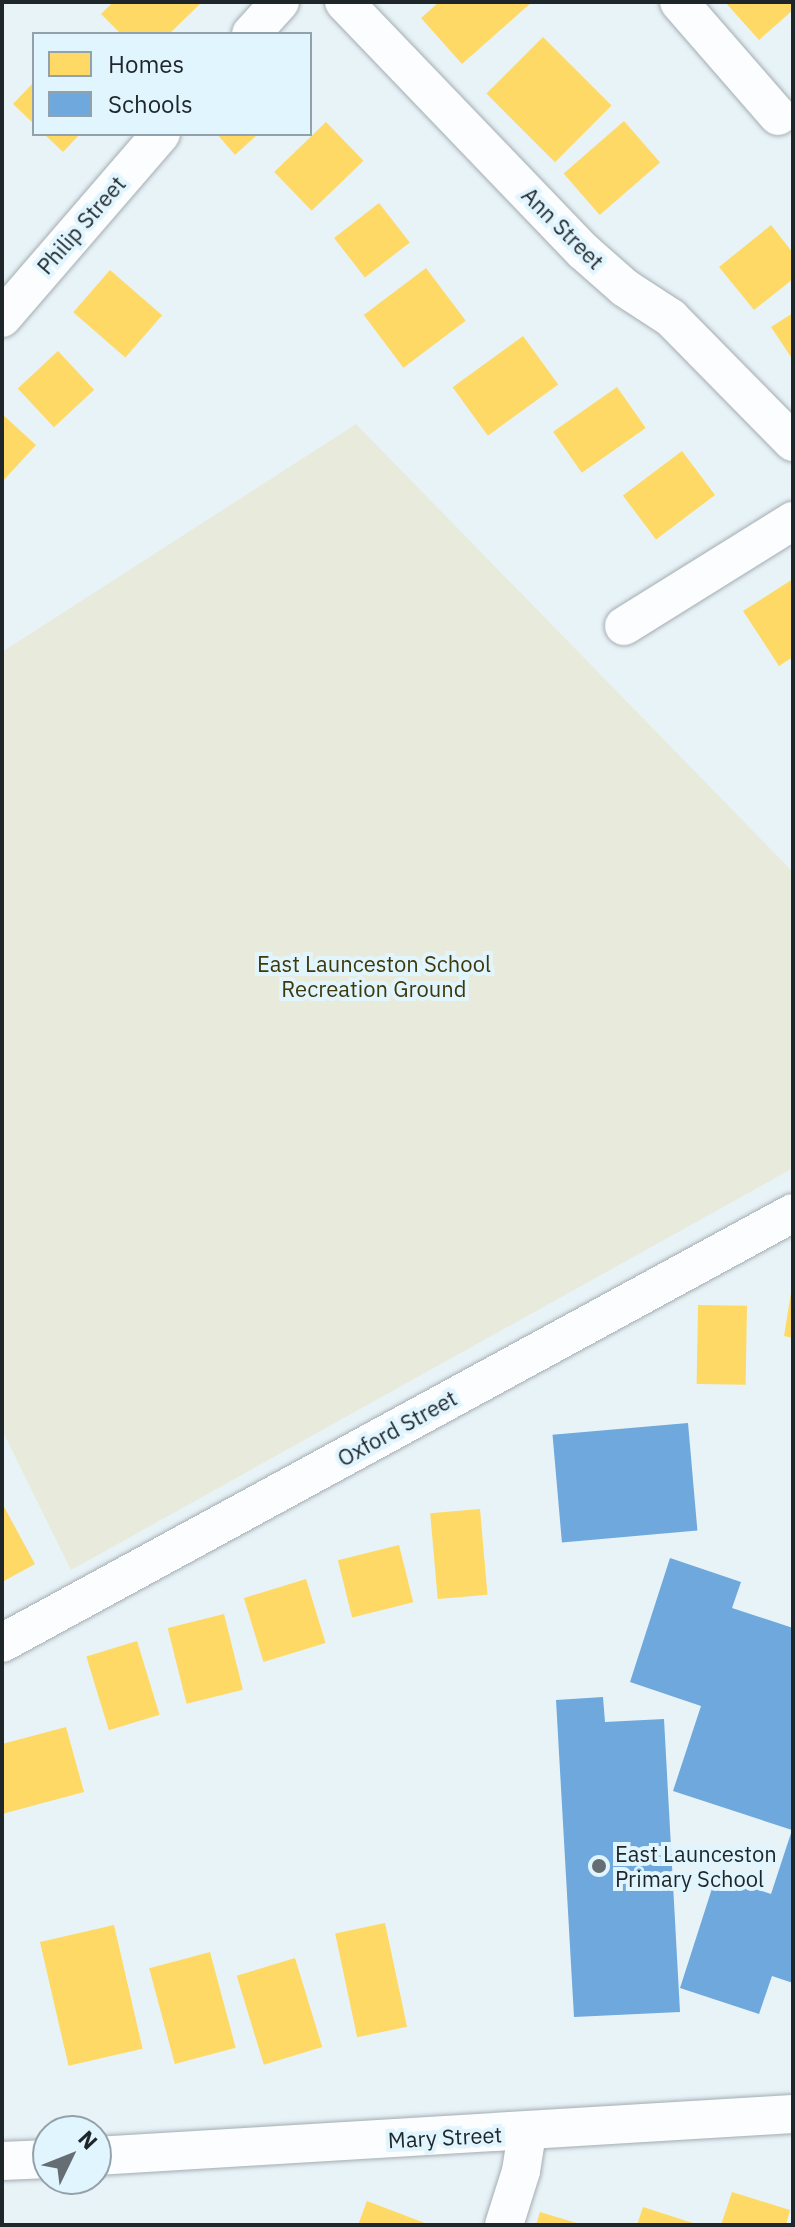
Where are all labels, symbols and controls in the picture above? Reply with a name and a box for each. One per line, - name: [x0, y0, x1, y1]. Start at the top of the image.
- legend: [32, 32, 312, 136]
- text: Homes: [108, 48, 184, 80]
- text: Schools: [108, 88, 193, 120]
- street label: Philip Street: [31, 171, 131, 279]
- street label: Ann Street: [517, 182, 609, 274]
- park label: East Launceston School Recreation Ground: [257, 950, 491, 1002]
- street label: Oxford Street: [333, 1384, 461, 1472]
- place label: East Launceston Primary School: [615, 1840, 777, 1892]
- marker: East Launceston Primary School: [590, 1857, 608, 1875]
- north arrow: [32, 2115, 112, 2195]
- street label: Mary Street: [387, 2121, 503, 2153]
- text: N: [72, 2124, 104, 2155]

